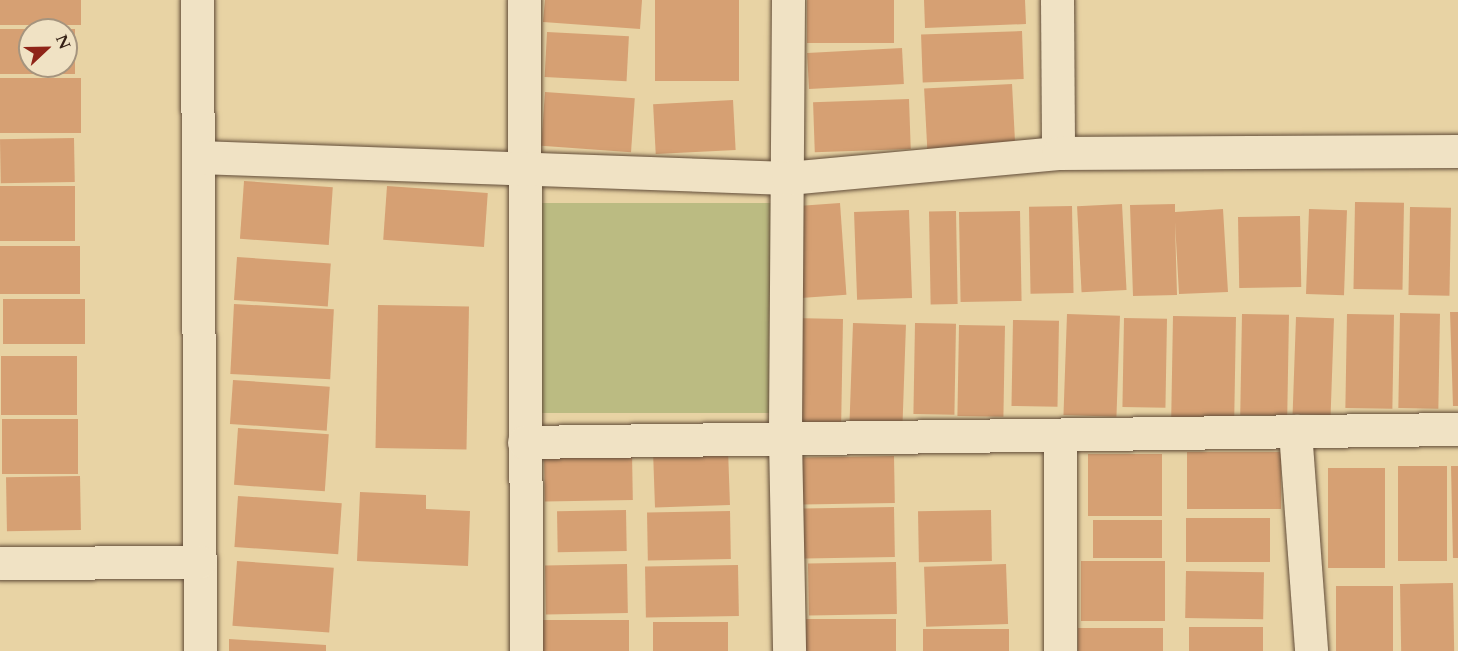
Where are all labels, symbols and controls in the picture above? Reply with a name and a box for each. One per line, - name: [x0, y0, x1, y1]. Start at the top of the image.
- north arrow: [18, 18, 78, 78]
- text: N: [50, 31, 76, 53]

